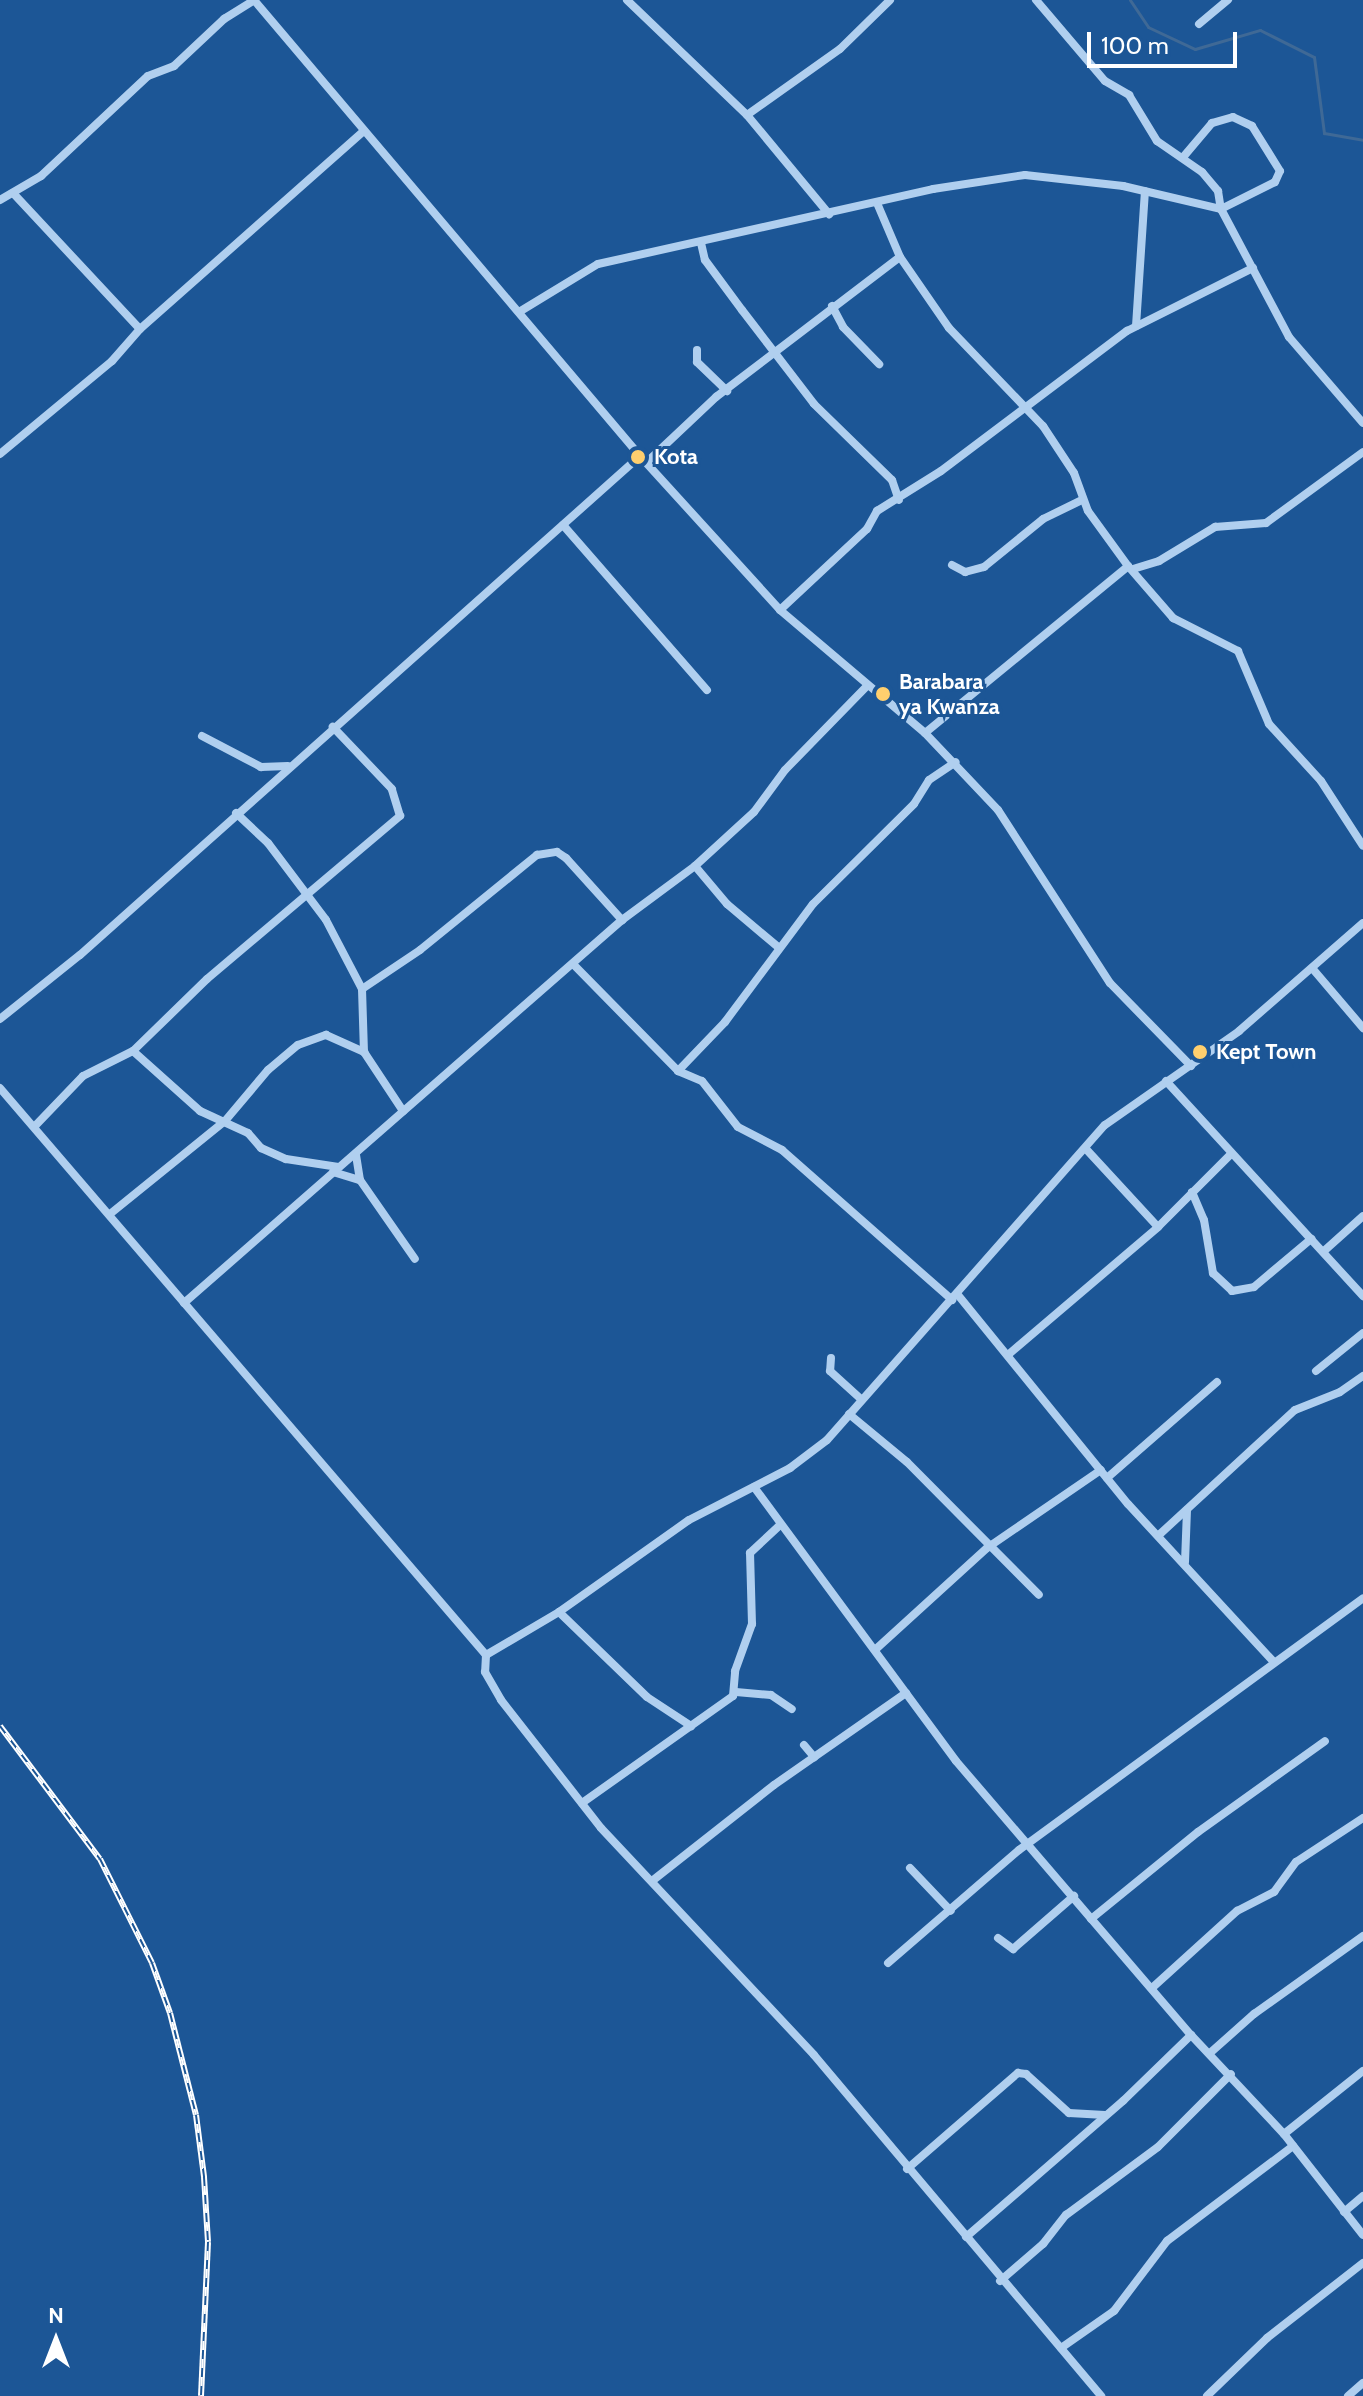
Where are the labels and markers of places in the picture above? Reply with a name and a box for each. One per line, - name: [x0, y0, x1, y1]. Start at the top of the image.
- place label: Kota: [654, 444, 698, 470]
- marker: Kota: [629, 448, 647, 466]
- place label: Barabara ya Kwanza: [899, 668, 1000, 720]
- marker: Barabara ya Kwanza: [874, 685, 892, 703]
- place label: Kept Town: [1216, 1039, 1316, 1065]
- marker: Kept Town: [1191, 1043, 1209, 1061]

